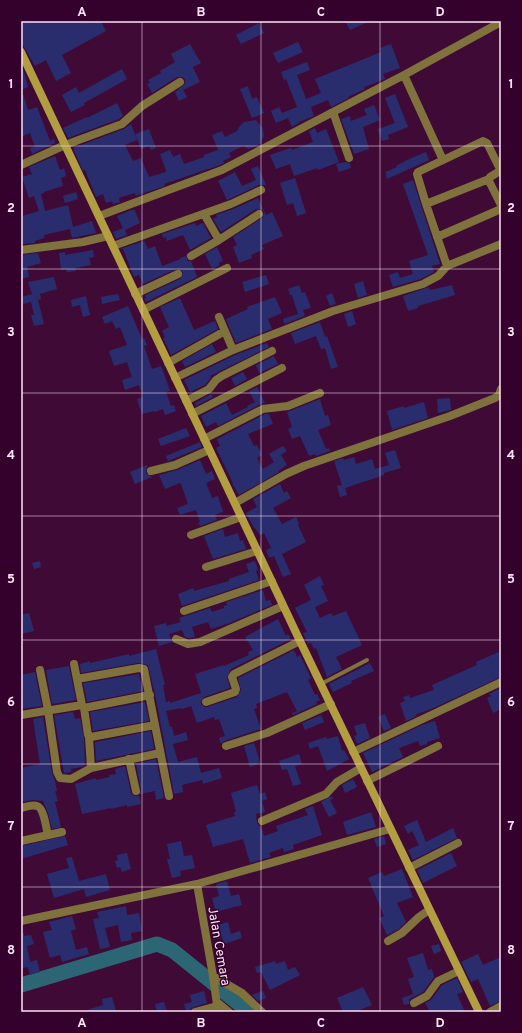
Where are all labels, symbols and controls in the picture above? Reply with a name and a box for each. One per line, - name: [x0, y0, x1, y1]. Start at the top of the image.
- text: A: [77, 5, 87, 21]
- text: B: [197, 5, 206, 21]
- text: C: [317, 5, 325, 21]
- text: D: [435, 5, 445, 21]
- text: 1: [8, 77, 14, 93]
- text: 1: [508, 77, 514, 93]
- text: 2: [7, 201, 15, 217]
- text: 2: [507, 201, 515, 217]
- text: 3: [7, 325, 15, 341]
- text: 3: [507, 325, 515, 341]
- text: 4: [7, 448, 15, 464]
- text: 4: [507, 448, 515, 464]
- text: 5: [7, 572, 15, 588]
- text: 5: [507, 572, 515, 588]
- text: 6: [7, 695, 15, 711]
- text: 6: [507, 695, 515, 711]
- text: 7: [8, 819, 15, 835]
- text: 7: [508, 819, 515, 835]
- street label: Jalan Cemara: [203, 906, 233, 987]
- text: 8: [7, 943, 15, 959]
- text: 8: [507, 943, 515, 959]
- text: A: [77, 1016, 87, 1032]
- text: B: [197, 1016, 206, 1032]
- text: C: [317, 1016, 325, 1032]
- text: D: [435, 1016, 445, 1032]

